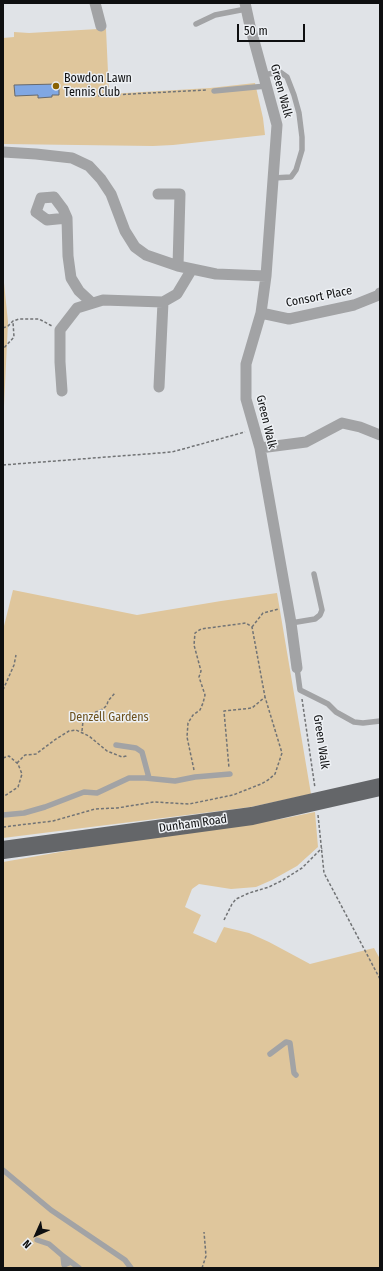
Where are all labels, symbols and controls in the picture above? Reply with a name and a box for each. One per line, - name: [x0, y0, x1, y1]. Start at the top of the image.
- scale bar: [239, 16, 307, 42]
- text: 50 m: [244, 24, 268, 38]
- street label: Green Walk: [267, 63, 295, 119]
- place label: Bowdon Lawn Tennis Club: [64, 72, 132, 100]
- marker: Bowdon Lawn Tennis Club: [51, 81, 61, 91]
- street label: Consort Place: [285, 284, 353, 310]
- street label: Green Walk: [253, 394, 279, 450]
- park label: Denzell Gardens: [69, 711, 149, 725]
- street label: Green Walk: [310, 714, 332, 770]
- street label: Dunham Road: [158, 812, 228, 836]
- north arrow: [16, 1215, 56, 1255]
- text: N: [20, 1237, 34, 1251]

